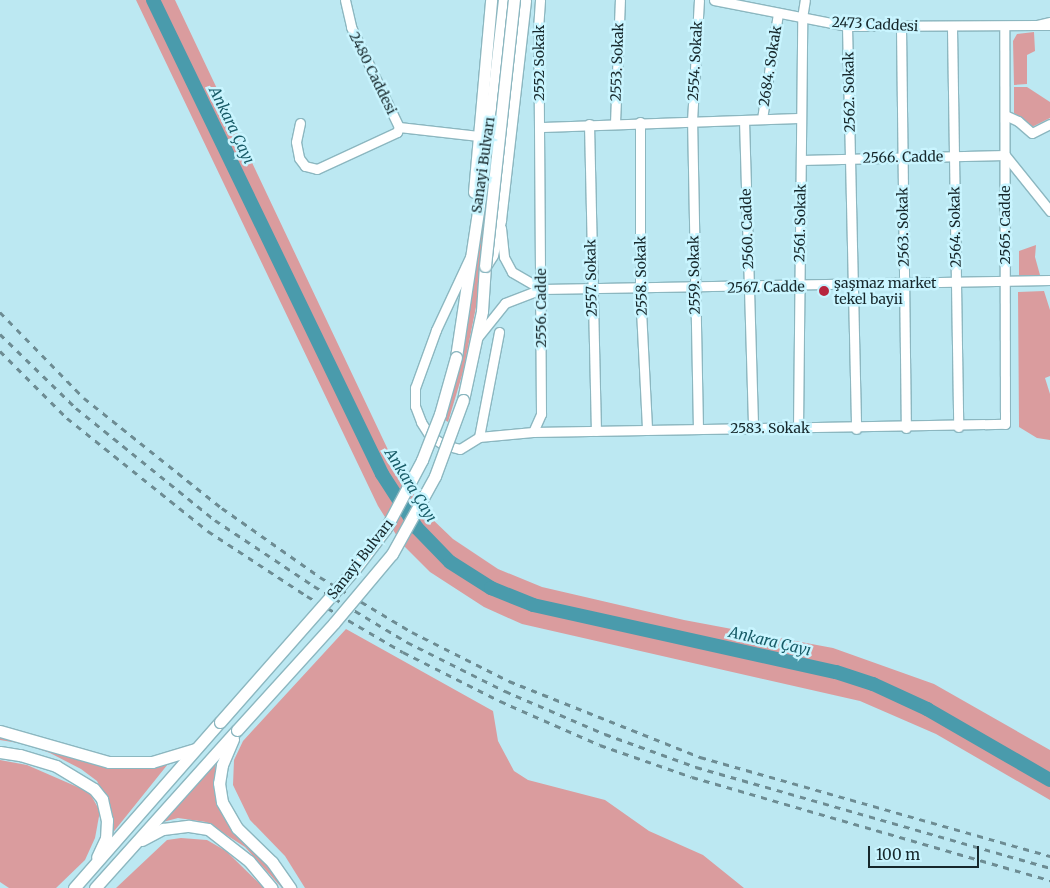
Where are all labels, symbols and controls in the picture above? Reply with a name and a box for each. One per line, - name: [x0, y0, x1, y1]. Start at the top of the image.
- street label: 2473 Caddesi: [831, 13, 919, 35]
- street label: 2554. Sokak: [685, 21, 705, 101]
- street label: 2553. Sokak: [607, 22, 627, 102]
- street label: 2684. Sokak: [755, 24, 785, 108]
- street label: 2552 Sokak: [531, 25, 547, 101]
- street label: 2480 Caddesi: [346, 29, 400, 117]
- street label: 2562. Sokak: [840, 52, 858, 132]
- water label: Ankara Çayı: [206, 83, 258, 167]
- street label: Sanayi Bulvarı: [468, 116, 498, 214]
- street label: 2566. Cadde: [863, 148, 943, 166]
- street label: 2561. Sokak: [791, 184, 809, 262]
- street label: 2565. Cadde: [997, 185, 1013, 265]
- street label: 2564. Sokak: [946, 186, 964, 268]
- street label: 2563. Sokak: [894, 187, 912, 267]
- street label: 2560. Cadde: [737, 188, 757, 270]
- street label: 2559. Sokak: [685, 235, 703, 315]
- street label: 2558. Sokak: [632, 236, 650, 316]
- street label: 2557. Sokak: [582, 239, 600, 317]
- street label: 2556. Cadde: [533, 268, 549, 348]
- place label: şaşmaz market tekel bayii: [834, 275, 936, 308]
- street label: 2567. Cadde: [727, 278, 805, 296]
- marker: şaşmaz market tekel bayii: [818, 285, 830, 297]
- street label: 2583. Sokak: [730, 420, 810, 436]
- water label: Ankara Çayı: [381, 445, 441, 525]
- street label: Sanayi Bulvarı: [323, 516, 397, 602]
- water label: Ankara Çayı: [727, 623, 813, 659]
- scale bar: [870, 836, 981, 868]
- text: 100 m: [876, 845, 920, 864]

